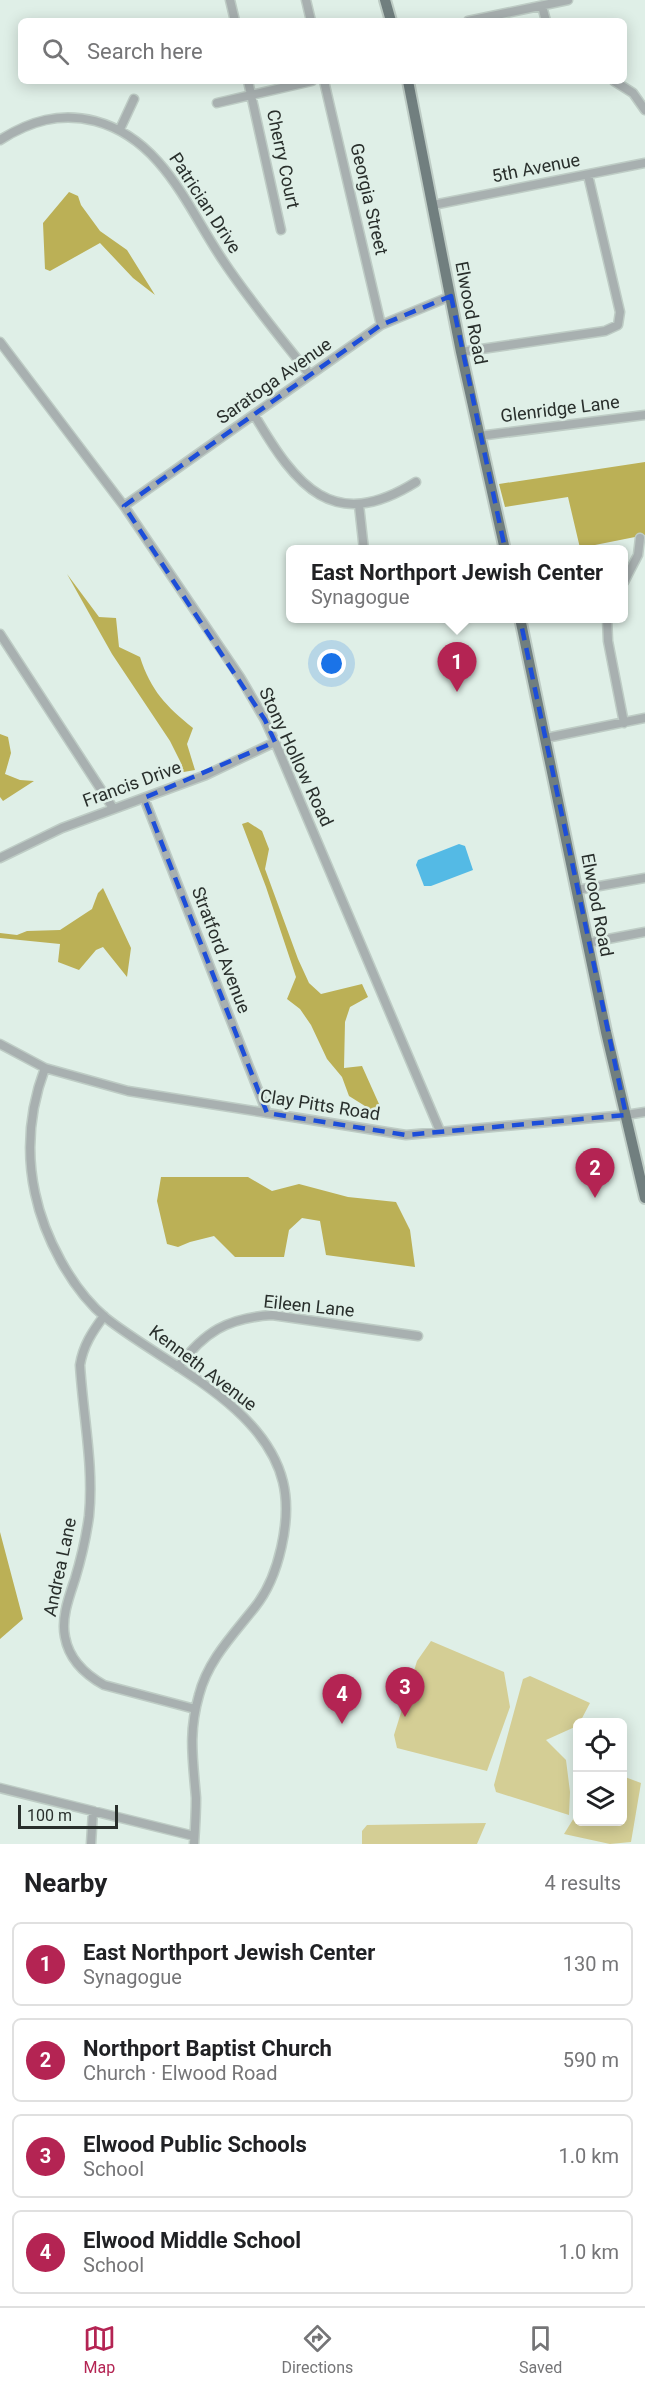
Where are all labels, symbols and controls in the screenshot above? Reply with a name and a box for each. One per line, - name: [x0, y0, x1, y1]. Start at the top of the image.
- search box: [18, 18, 627, 84]
- icon: search: [39, 35, 72, 68]
- text: Search here: [87, 39, 203, 64]
- street label: Cherry Court: [263, 107, 304, 211]
- street label: Georgia Street: [346, 141, 393, 257]
- street label: Patrician Drive: [165, 148, 246, 257]
- street label: 5th Avenue: [490, 149, 582, 186]
- street label: Elwood Road: [451, 260, 492, 366]
- street label: Saratoga Avenue: [212, 333, 335, 428]
- street label: Glenridge Lane: [499, 391, 621, 426]
- popup: [286, 545, 628, 623]
- text: East Northport Jewish Center: [311, 560, 603, 585]
- text: Synagogue: [311, 585, 410, 609]
- pin: 1: [438, 642, 476, 692]
- your location: [317, 649, 346, 678]
- street label: Stony Hollow Road: [255, 684, 338, 830]
- street label: Francis Drive: [80, 756, 184, 811]
- street label: Elwood Road: [577, 852, 618, 958]
- street label: Stratford Avenue: [188, 884, 255, 1016]
- street label: Clay Pitts Road: [259, 1085, 382, 1124]
- pin: 2: [576, 1148, 614, 1198]
- street label: Eileen Lane: [262, 1290, 356, 1321]
- street label: Kenneth Avenue: [145, 1320, 261, 1415]
- street label: Andrea Lane: [39, 1516, 80, 1618]
- pin: 3: [386, 1668, 424, 1717]
- pin: 4: [322, 1674, 362, 1724]
- map controls: [573, 1718, 627, 1826]
- button: locate: [573, 1718, 627, 1772]
- button: layers: [573, 1772, 627, 1826]
- scale bar: [18, 1802, 118, 1830]
- text: 100 m: [27, 1806, 72, 1825]
- text: Nearby: [24, 1868, 107, 1898]
- text: 4 results: [545, 1871, 621, 1895]
- text: East Northport Jewish Center: [83, 1940, 375, 1965]
- text: 1: [40, 1952, 51, 1976]
- text: 130 m: [563, 1952, 619, 1976]
- text: Synagogue: [83, 1965, 182, 1989]
- text: Northport Baptist Church: [83, 2036, 332, 2061]
- text: 2: [40, 2048, 51, 2072]
- text: 590 m: [563, 2048, 619, 2072]
- text: Church · Elwood Road: [83, 2061, 277, 2085]
- text: Elwood Public Schools: [83, 2132, 307, 2157]
- text: 3: [40, 2144, 51, 2168]
- text: 1.0 km: [559, 2144, 619, 2168]
- text: School: [83, 2157, 144, 2181]
- text: Elwood Middle School: [83, 2228, 301, 2253]
- text: 4: [40, 2240, 51, 2264]
- text: 1.0 km: [559, 2240, 619, 2264]
- text: School: [83, 2253, 144, 2277]
- tab: Map: [83, 2322, 116, 2377]
- tab: Directions: [281, 2322, 353, 2377]
- tab: Saved: [519, 2322, 562, 2377]

